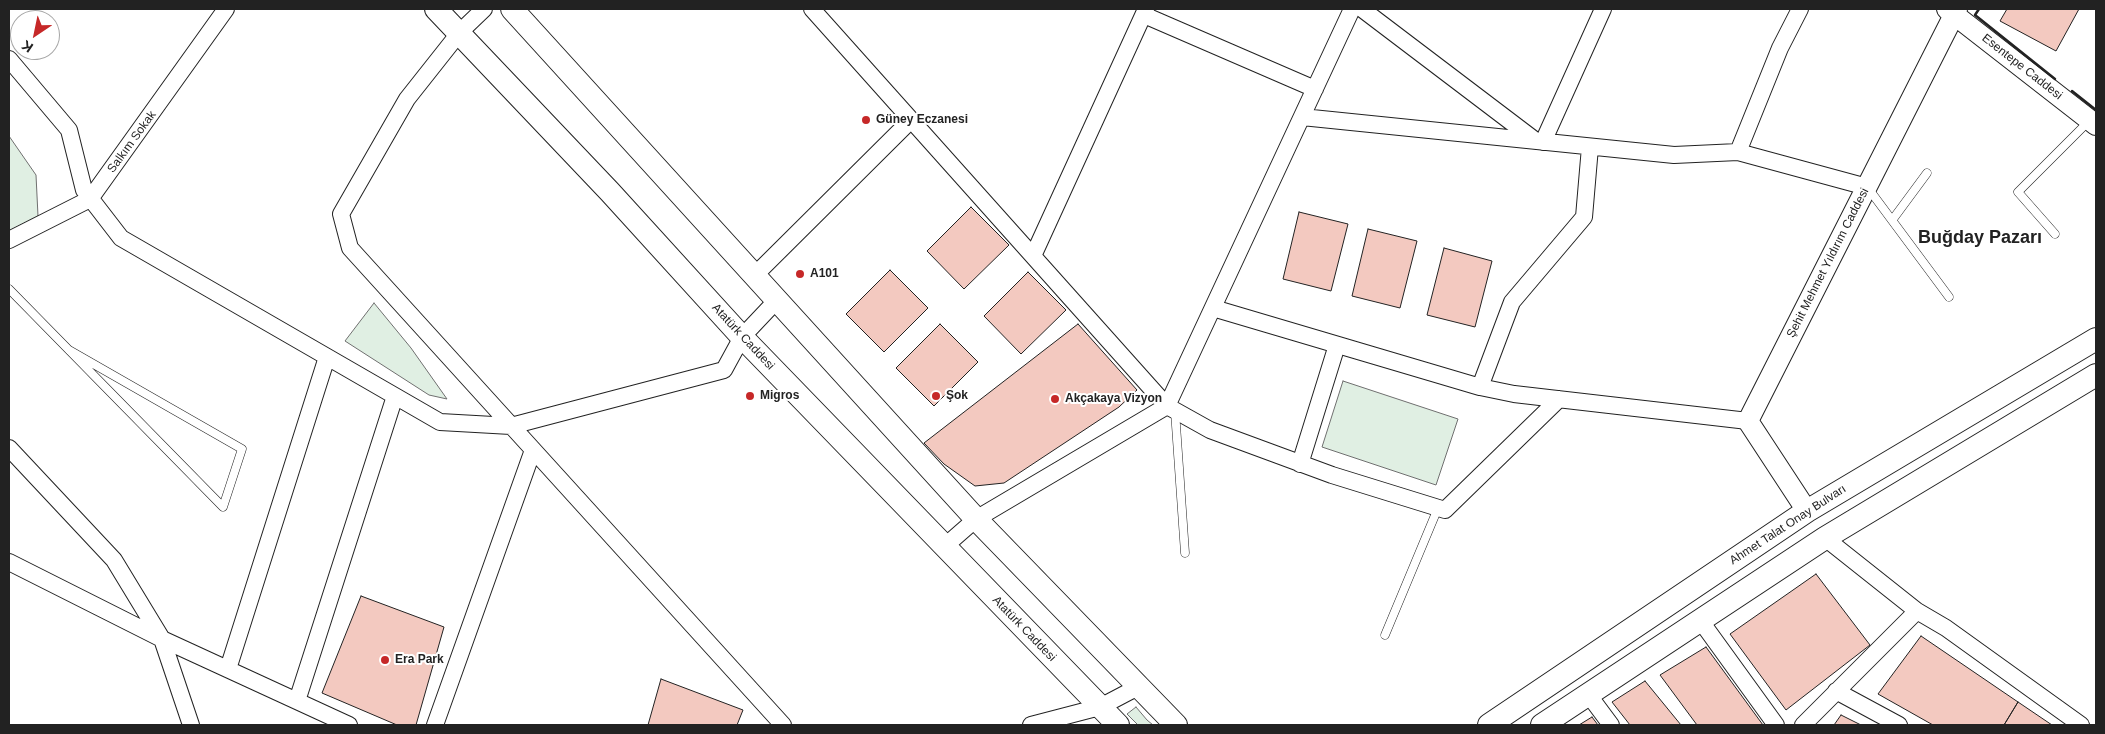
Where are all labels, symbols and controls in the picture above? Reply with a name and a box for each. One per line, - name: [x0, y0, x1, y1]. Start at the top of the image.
- north arrow: [10, 10, 60, 60]
- street label: Esentepe Caddesi: [1979, 31, 2065, 103]
- text: K: [19, 37, 36, 56]
- street label: Salkım Sokak: [105, 108, 159, 176]
- place label: Güney Eczanesi: [876, 113, 968, 127]
- marker: Güney Eczanesi: [860, 114, 872, 126]
- street label: Şehit Mehmet Yıldırım Caddesi: [1784, 186, 1872, 340]
- district label: Buğday Pazarı: [1918, 227, 2042, 249]
- place label: A101: [810, 267, 839, 281]
- marker: A101: [794, 268, 806, 280]
- street label: Atatürk Caddesi: [709, 301, 777, 373]
- place label: Migros: [760, 389, 799, 403]
- place label: Şok: [946, 389, 968, 403]
- marker: Migros: [744, 390, 756, 402]
- marker: Şok: [930, 390, 942, 402]
- place label: Akçakaya Vizyon: [1065, 392, 1162, 406]
- marker: Akçakaya Vizyon: [1049, 393, 1061, 405]
- street label: Ahmet Talat Onay Bulvarı: [1727, 482, 1849, 568]
- street label: Atatürk Caddesi: [989, 593, 1059, 665]
- place label: Era Park: [395, 653, 444, 667]
- marker: Era Park: [379, 654, 391, 666]

